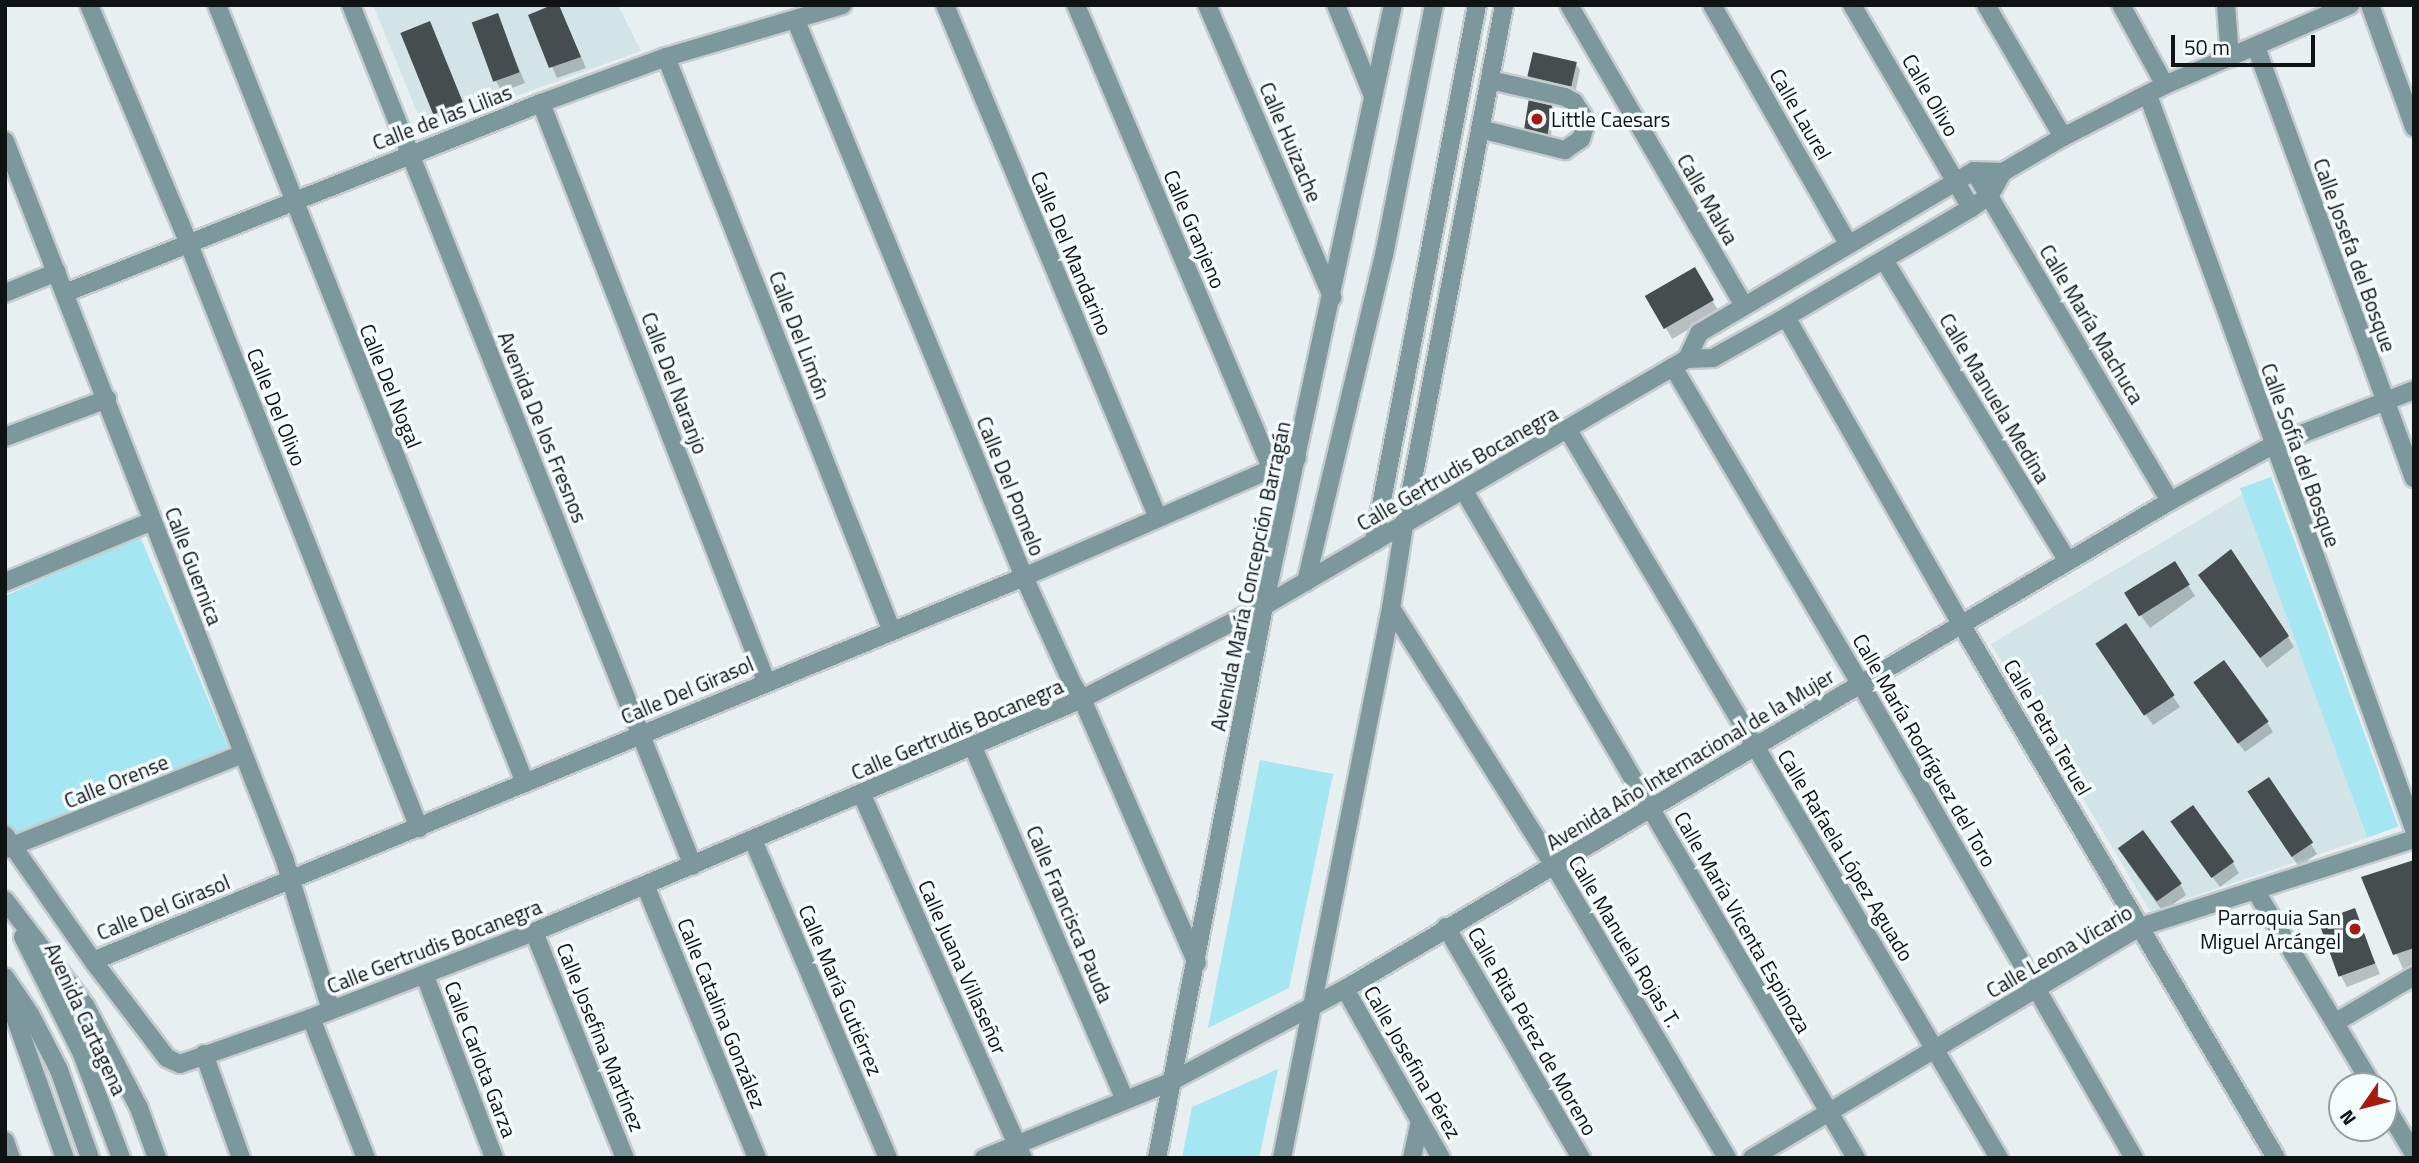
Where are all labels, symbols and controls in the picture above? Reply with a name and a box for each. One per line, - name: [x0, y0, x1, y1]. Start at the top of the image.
- scale bar: [2174, 21, 2318, 65]
- text: 50 m: [2184, 31, 2230, 63]
- street label: Calle Olivo: [1897, 49, 1965, 141]
- street label: Calle Laurel: [1765, 64, 1837, 164]
- street label: Calle Huizache: [1254, 78, 1328, 206]
- street label: Calle de las Lilias: [369, 79, 515, 155]
- place label: Little Caesars: [1551, 106, 1670, 132]
- marker: Little Caesars: [1529, 111, 1545, 127]
- street label: Calle Malva: [1672, 149, 1744, 249]
- street label: Calle Josefa del Bosque: [2308, 155, 2402, 355]
- street label: Calle Granjeno: [1159, 166, 1231, 292]
- street label: Calle Del Mandarino: [1026, 167, 1118, 339]
- street label: Calle María Machuca: [2034, 240, 2150, 408]
- street label: Calle Del Limón: [764, 267, 836, 403]
- street label: Calle Del Naranjo: [636, 308, 714, 458]
- street label: Calle Manuela Medina: [1934, 308, 2056, 488]
- street label: Calle Del Nogal: [355, 320, 427, 452]
- street label: Avenida De los Fresnos: [493, 328, 593, 526]
- street label: Calle Del Olivo: [242, 344, 312, 470]
- street label: Calle Sofía del Bosque: [2256, 360, 2346, 550]
- street label: Calle Gertrudis Bocanegra: [1352, 400, 1562, 536]
- street label: Calle Del Pomelo: [972, 413, 1050, 559]
- street label: Avenida María Concepción Barragán: [1205, 419, 1295, 733]
- street label: Calle Guernica: [160, 503, 228, 629]
- street label: Calle María Rodríguez del Toro: [1848, 629, 2002, 871]
- street label: Calle Del Girasol: [617, 651, 757, 729]
- street label: Calle Petra Teruel: [1999, 654, 2097, 800]
- street label: Avenida Año Internacional de la Mujer: [1541, 663, 1839, 855]
- street label: Calle Gertrudis Bocanegra: [847, 673, 1067, 785]
- street label: Calle Rafaela López Aguado: [1773, 745, 1919, 965]
- street label: Calle Orense: [60, 749, 172, 813]
- street label: Calle María Vicenta Espinoza: [1669, 807, 1817, 1037]
- street label: Calle Francisca Pauda: [1021, 822, 1119, 1006]
- street label: Calle Manuela Rojas T.: [1564, 851, 1686, 1031]
- street label: Calle Del Girasol: [93, 869, 233, 945]
- street label: Calle Juana Villaseñor: [913, 876, 1013, 1058]
- street label: Calle Gertrudis Bocanegra: [323, 893, 545, 999]
- street label: Calle Leona Vicario: [1982, 899, 2136, 1003]
- street label: Calle María Gutiérrez: [794, 901, 888, 1079]
- place label: Parroquia San Miguel Arcángel: [2200, 904, 2341, 954]
- street label: Calle Catalina González: [672, 914, 772, 1112]
- marker: Parroquia San Miguel Arcángel: [2347, 921, 2363, 937]
- street label: Calle Rita Pérez de Moreno: [1463, 922, 1603, 1140]
- street label: Avenida Cartagena: [40, 939, 132, 1099]
- street label: Calle Josefina Martínez: [552, 939, 650, 1135]
- street label: Calle Carlota Garza: [440, 977, 522, 1141]
- street label: Calle Josefina Pérez: [1359, 981, 1467, 1143]
- north arrow: [2328, 1072, 2398, 1142]
- text: N: [2331, 1104, 2363, 1132]

